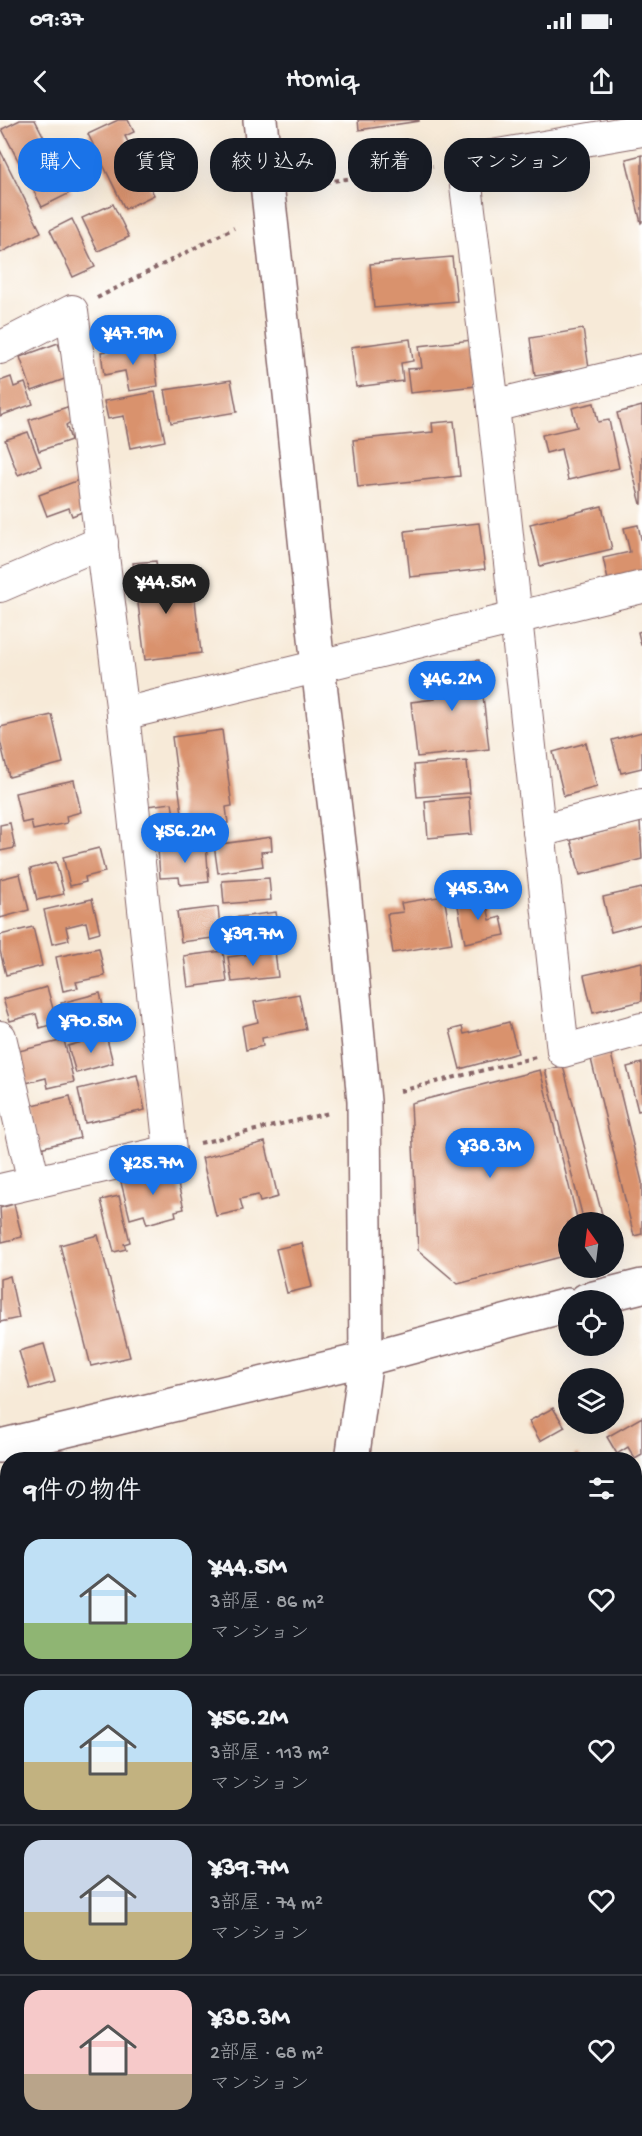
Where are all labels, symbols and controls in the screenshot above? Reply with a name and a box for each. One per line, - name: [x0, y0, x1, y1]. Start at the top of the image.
- text: 09:37: [30, 8, 83, 34]
- icon: back: [24, 65, 57, 98]
- text: Homiq: [286, 65, 356, 97]
- icon: share: [585, 65, 618, 98]
- chip: 購入: [18, 138, 102, 192]
- chip: 賃貸: [114, 138, 198, 192]
- chip: 絞り込み: [210, 138, 336, 192]
- chip: 新着: [348, 138, 432, 192]
- chip: マンション: [444, 138, 590, 192]
- pin: ¥47.9M: [84, 315, 182, 366]
- text: ¥47.9M: [103, 323, 163, 346]
- pin: ¥44.5M: [117, 564, 215, 615]
- text: ¥44.5M: [137, 572, 195, 595]
- pin: ¥46.2M: [403, 661, 501, 712]
- text: ¥46.2M: [423, 669, 481, 692]
- pin: ¥56.2M: [136, 813, 234, 864]
- text: ¥56.2M: [155, 821, 215, 844]
- pin: ¥45.3M: [429, 870, 527, 921]
- text: ¥45.3M: [448, 878, 508, 901]
- pin: ¥39.7M: [204, 916, 302, 967]
- text: ¥39.7M: [223, 924, 283, 947]
- pin: ¥70.5M: [42, 1003, 140, 1054]
- text: ¥70.5M: [60, 1011, 122, 1034]
- pin: ¥38.3M: [441, 1128, 539, 1179]
- text: ¥38.3M: [459, 1136, 521, 1159]
- pin: ¥25.7M: [104, 1145, 202, 1196]
- text: ¥25.7M: [123, 1153, 183, 1176]
- north arrow: [558, 1212, 624, 1278]
- map controls: [558, 1212, 624, 1434]
- button: locate: [558, 1290, 624, 1356]
- button: layers: [558, 1368, 624, 1434]
- icon: filters: [585, 1472, 618, 1505]
- text: 9件の物件: [24, 1478, 141, 1509]
- text: ¥44.5M: [210, 1553, 287, 1584]
- icon: home: [72, 1563, 144, 1635]
- icon: heart: [585, 1583, 618, 1616]
- text: 3部屋 · 86 m²: [210, 1592, 324, 1615]
- text: マンション: [210, 1623, 309, 1646]
- text: ¥56.2M: [210, 1704, 288, 1735]
- icon: home: [72, 1714, 144, 1786]
- icon: heart: [585, 1734, 618, 1767]
- text: 3部屋 · 113 m²: [210, 1743, 330, 1766]
- text: マンション: [210, 1774, 309, 1797]
- text: ¥39.7M: [210, 1854, 288, 1885]
- icon: home: [72, 1864, 144, 1936]
- icon: heart: [585, 1884, 618, 1917]
- text: 3部屋 · 74 m²: [210, 1893, 323, 1916]
- text: マンション: [210, 1924, 309, 1947]
- text: ¥38.3M: [210, 2004, 290, 2035]
- icon: home: [72, 2014, 144, 2086]
- icon: heart: [585, 2034, 618, 2067]
- text: 2部屋 · 68 m²: [210, 2043, 324, 2066]
- text: マンション: [210, 2074, 309, 2097]

